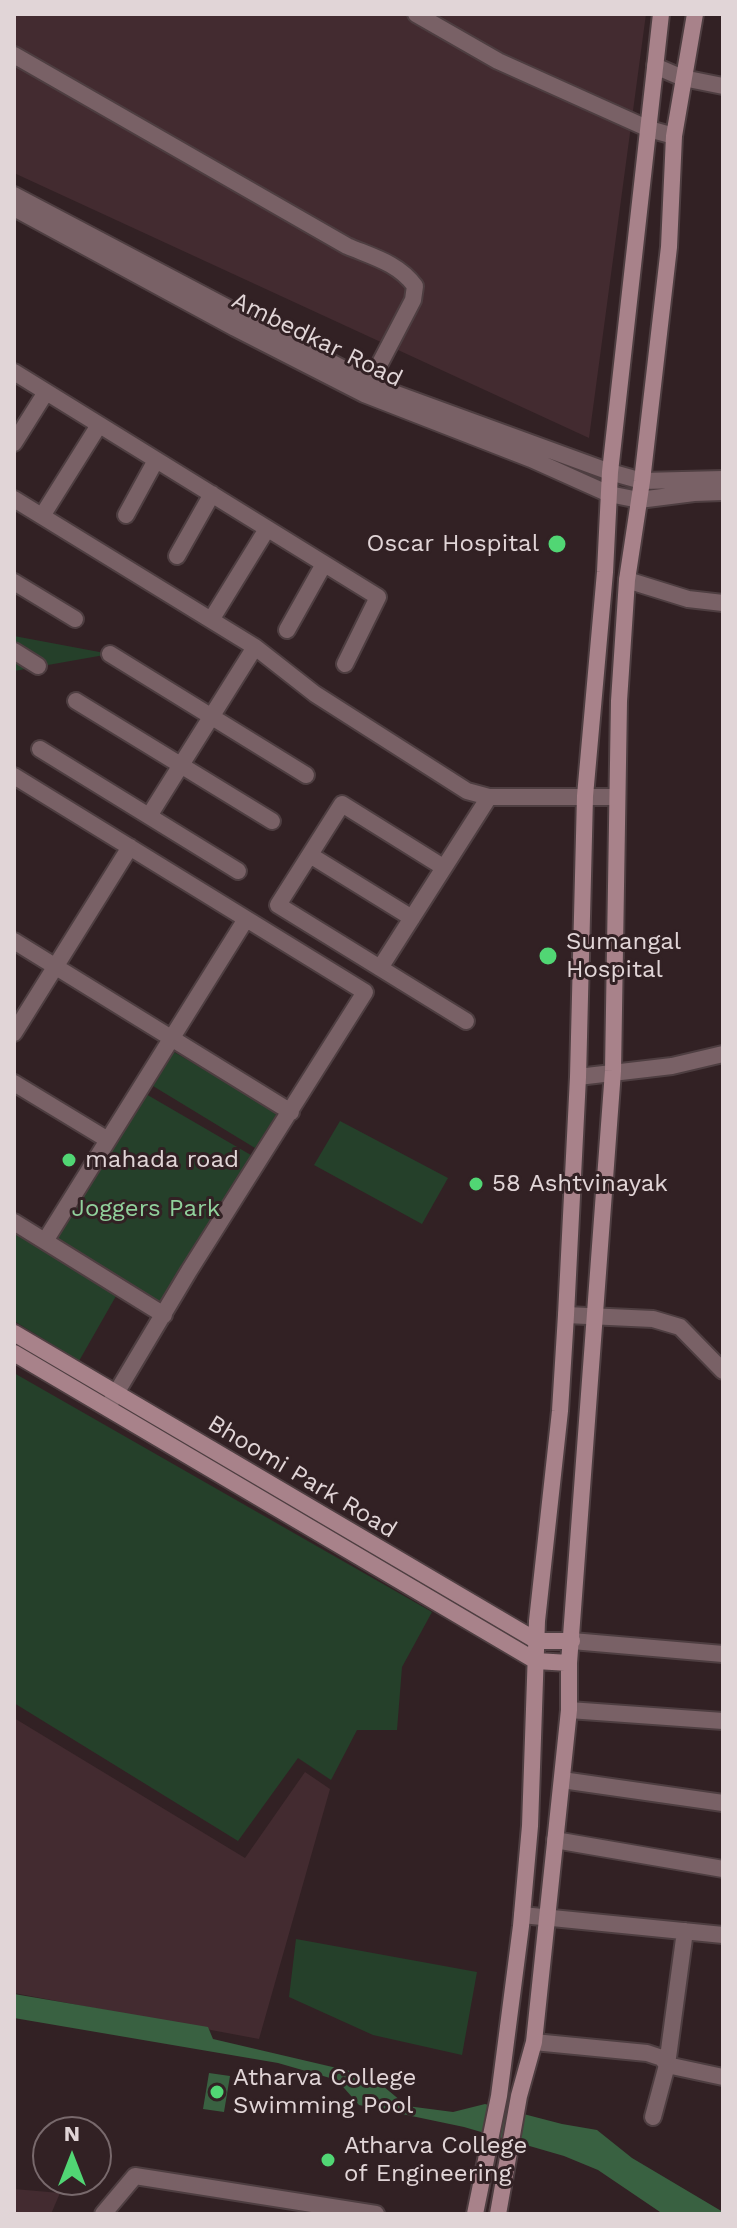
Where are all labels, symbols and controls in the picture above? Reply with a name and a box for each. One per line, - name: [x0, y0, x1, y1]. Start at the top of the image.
- street label: Ambedkar Road: [227, 286, 407, 394]
- place label: Oscar Hospital: [367, 530, 539, 558]
- marker: Oscar Hospital: [546, 533, 568, 555]
- place label: Sumangal Hospital: [566, 928, 681, 984]
- marker: Sumangal Hospital: [537, 945, 559, 967]
- place label: mahada road: [85, 1146, 239, 1174]
- marker: mahada road: [60, 1151, 78, 1169]
- place label: 58 Ashtvinayak: [492, 1170, 668, 1198]
- marker: 58 Ashtvinayak: [467, 1175, 485, 1193]
- park label: Joggers Park: [72, 1195, 220, 1223]
- street label: Bhoomi Park Road: [202, 1409, 402, 1545]
- place label: Atharva College Swimming Pool: [233, 2064, 416, 2120]
- marker: Atharva College Swimming Pool: [208, 2083, 226, 2101]
- north arrow: [32, 2116, 112, 2196]
- text: N: [64, 2121, 80, 2146]
- place label: Atharva College of Engineering: [344, 2132, 527, 2188]
- marker: Atharva College of Engineering: [319, 2151, 337, 2169]

